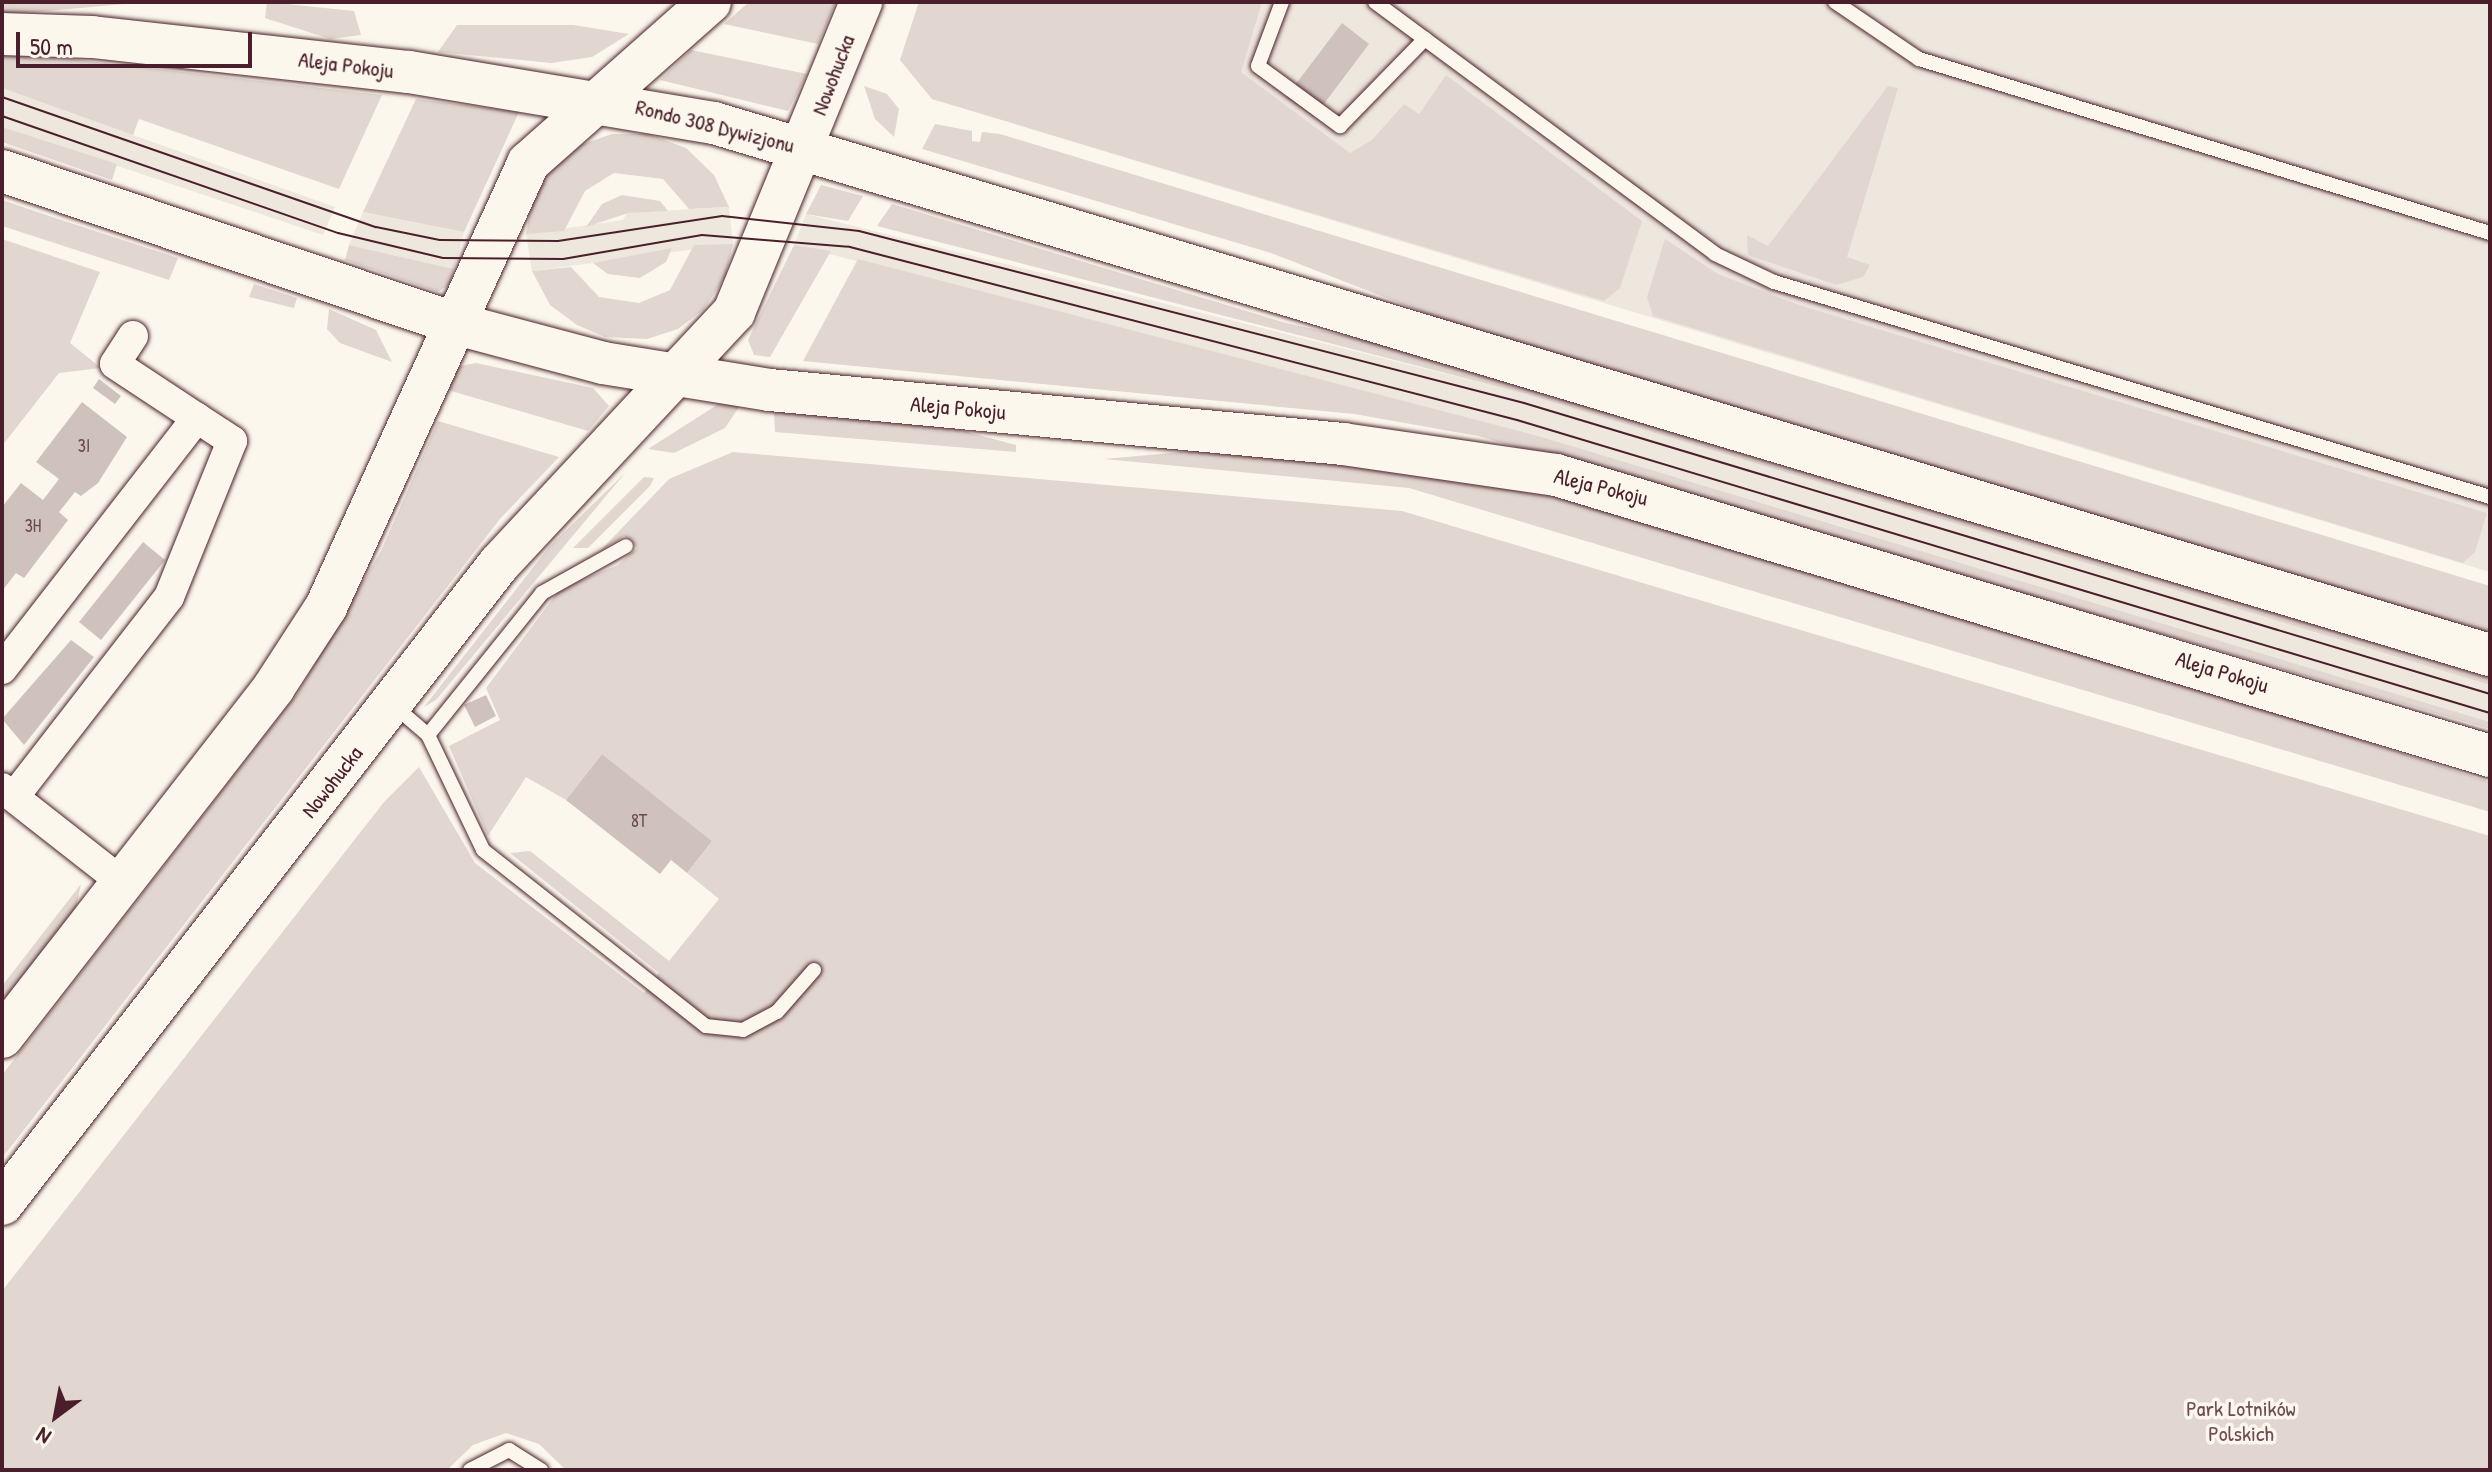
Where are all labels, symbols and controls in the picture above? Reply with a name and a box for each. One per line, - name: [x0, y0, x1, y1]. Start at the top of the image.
- scale bar: [20, 16, 256, 66]
- text: 50 m: [30, 30, 73, 62]
- street label: Nowohucka: [806, 31, 860, 119]
- street label: Aleja Pokoju: [297, 46, 395, 84]
- street label: Rondo 308 Dywizjonu: [633, 94, 797, 158]
- street label: Aleja Pokoju: [909, 391, 1007, 425]
- house number: 3I: [78, 435, 90, 457]
- street label: Aleja Pokoju: [1551, 463, 1651, 511]
- house number: 3H: [25, 515, 41, 537]
- street label: Aleja Pokoju: [2172, 645, 2272, 699]
- street label: Nowohucka: [296, 741, 368, 823]
- house number: 8T: [631, 810, 647, 832]
- north arrow: [16, 1376, 96, 1456]
- park label: Park Lotników Polskich: [2186, 1395, 2296, 1446]
- text: N: [30, 1421, 56, 1452]

